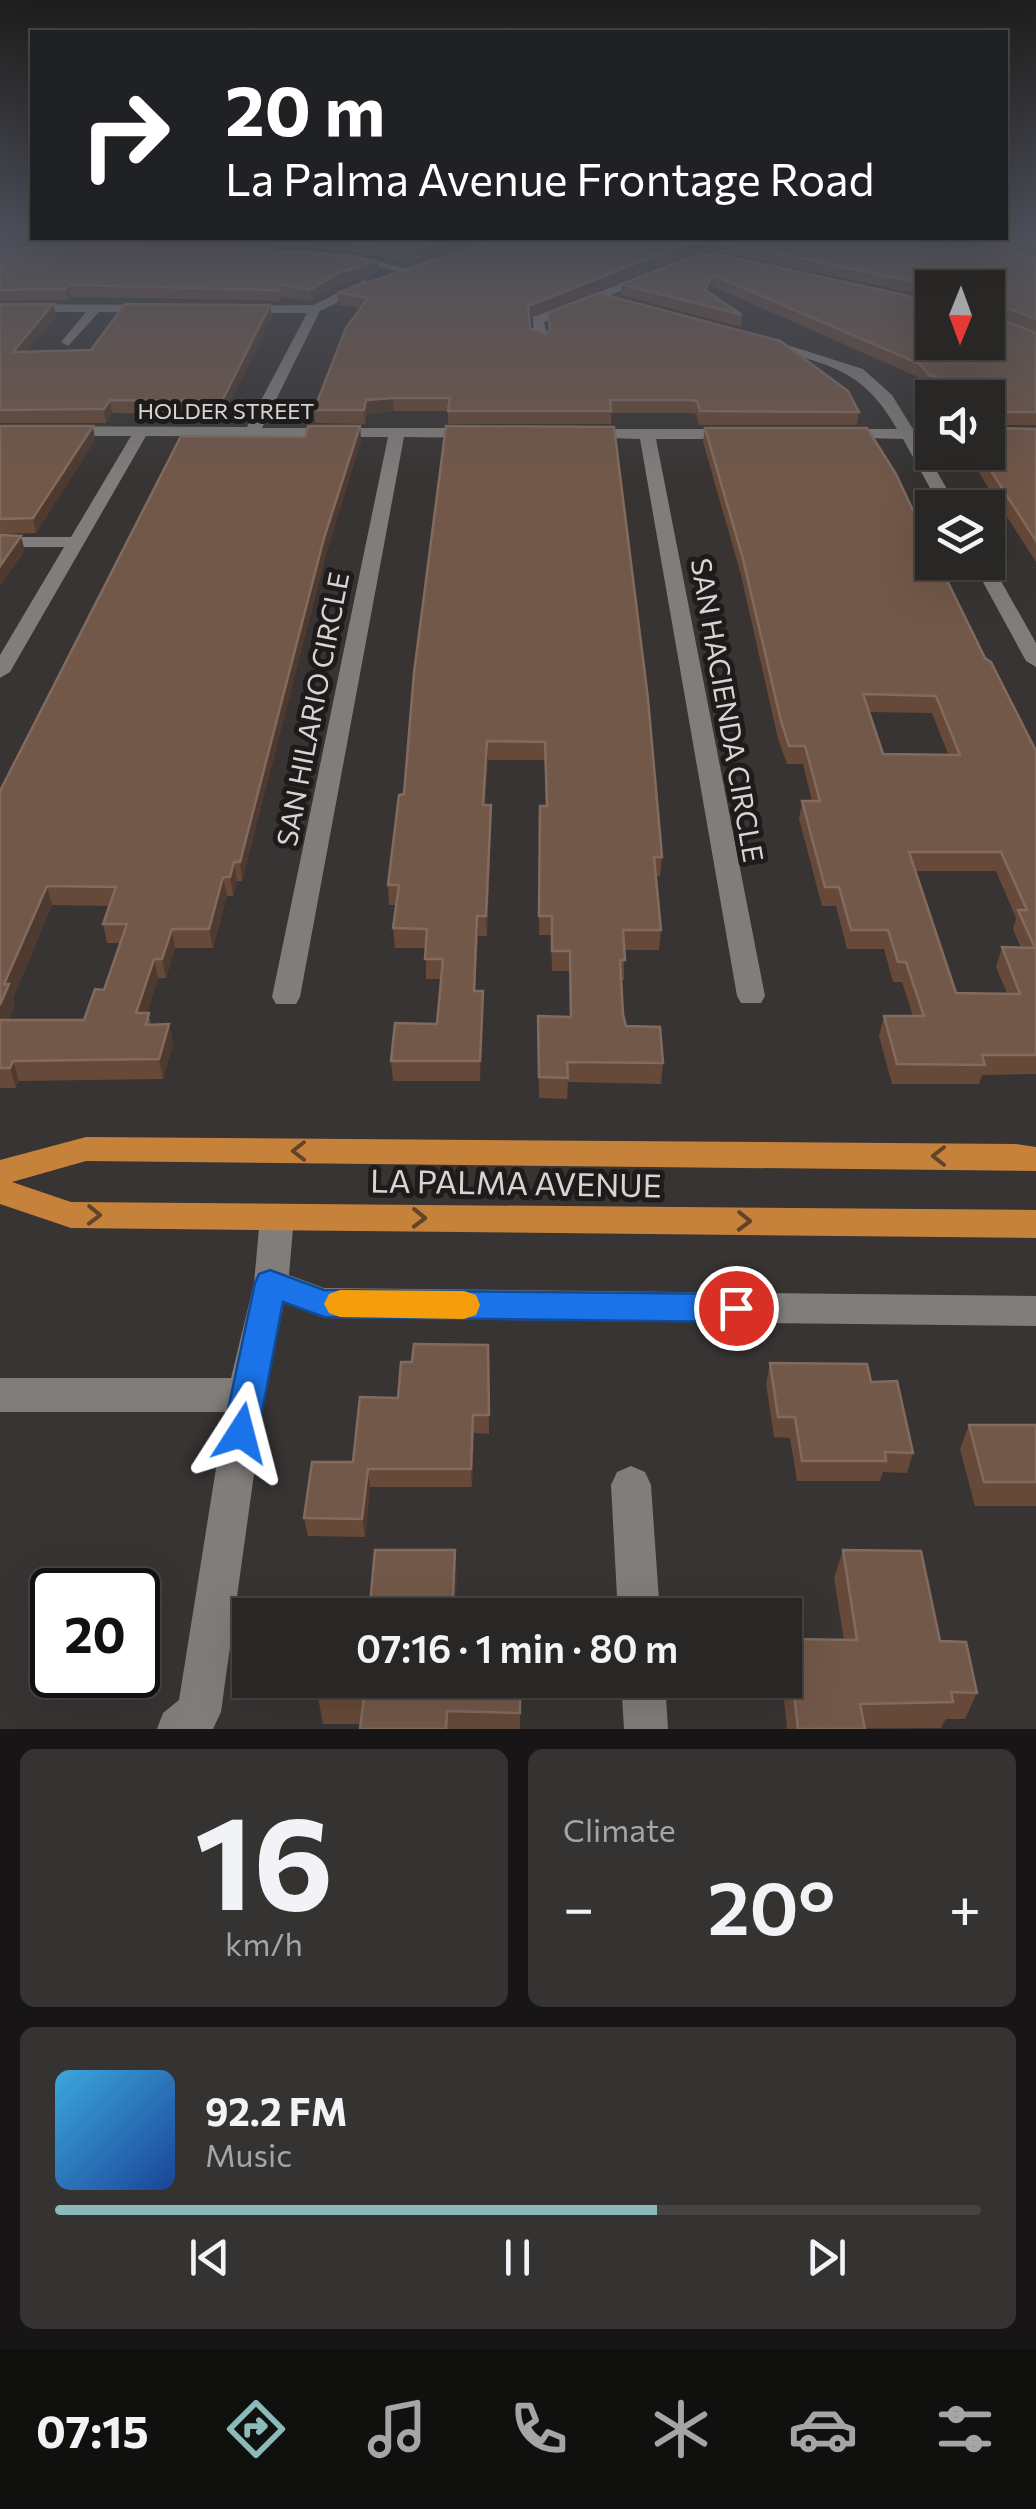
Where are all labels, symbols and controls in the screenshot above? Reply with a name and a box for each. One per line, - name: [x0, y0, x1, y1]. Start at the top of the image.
- text: 20 m: [225, 65, 385, 150]
- icon: right: [60, 70, 190, 200]
- text: La Palma Avenue Frontage Road: [225, 150, 875, 205]
- north arrow: [915, 270, 1005, 360]
- map controls: [915, 270, 1005, 580]
- button: sound: [915, 380, 1005, 470]
- street label: HOLDER STREET: [138, 397, 314, 424]
- button: layers: [915, 490, 1005, 580]
- street label: SAN HACIENDA CIRCLE: [685, 555, 771, 865]
- street label: SAN HILARIO CIRCLE: [269, 569, 355, 849]
- one-way arrow: [290, 1140, 306, 1162]
- one-way arrow: [930, 1145, 946, 1167]
- street label: LA PALMA AVENUE: [370, 1159, 662, 1205]
- one-way arrow: [86, 1204, 102, 1226]
- one-way arrow: [412, 1207, 427, 1229]
- one-way arrow: [736, 1210, 752, 1232]
- pin: [694, 1266, 779, 1351]
- icon: arrive: [709, 1281, 764, 1336]
- position arrow: [189, 1381, 293, 1485]
- speed limit sign: 20: [30, 1568, 160, 1698]
- text: 07:16 · 1 min · 80 m: [356, 1624, 678, 1671]
- text: 16: [194, 1778, 334, 1937]
- text: Climate: [563, 1809, 676, 1849]
- text: 20°: [707, 1859, 836, 1950]
- text: −: [563, 1872, 594, 1939]
- text: +: [949, 1872, 981, 1939]
- text: km/h: [225, 1923, 303, 1963]
- text: 92.2 FM: [205, 2087, 347, 2134]
- text: Music: [205, 2134, 292, 2174]
- icon: previous: [182, 2230, 237, 2285]
- icon: pause: [490, 2230, 545, 2285]
- icon: next: [799, 2230, 854, 2285]
- icon: directions: [221, 2394, 291, 2464]
- icon: music: [362, 2394, 432, 2464]
- icon: phone: [504, 2394, 574, 2464]
- icon: climate: [646, 2394, 716, 2464]
- icon: car: [788, 2394, 858, 2464]
- icon: filters: [930, 2394, 1000, 2464]
- text: 07:15: [36, 2402, 149, 2457]

